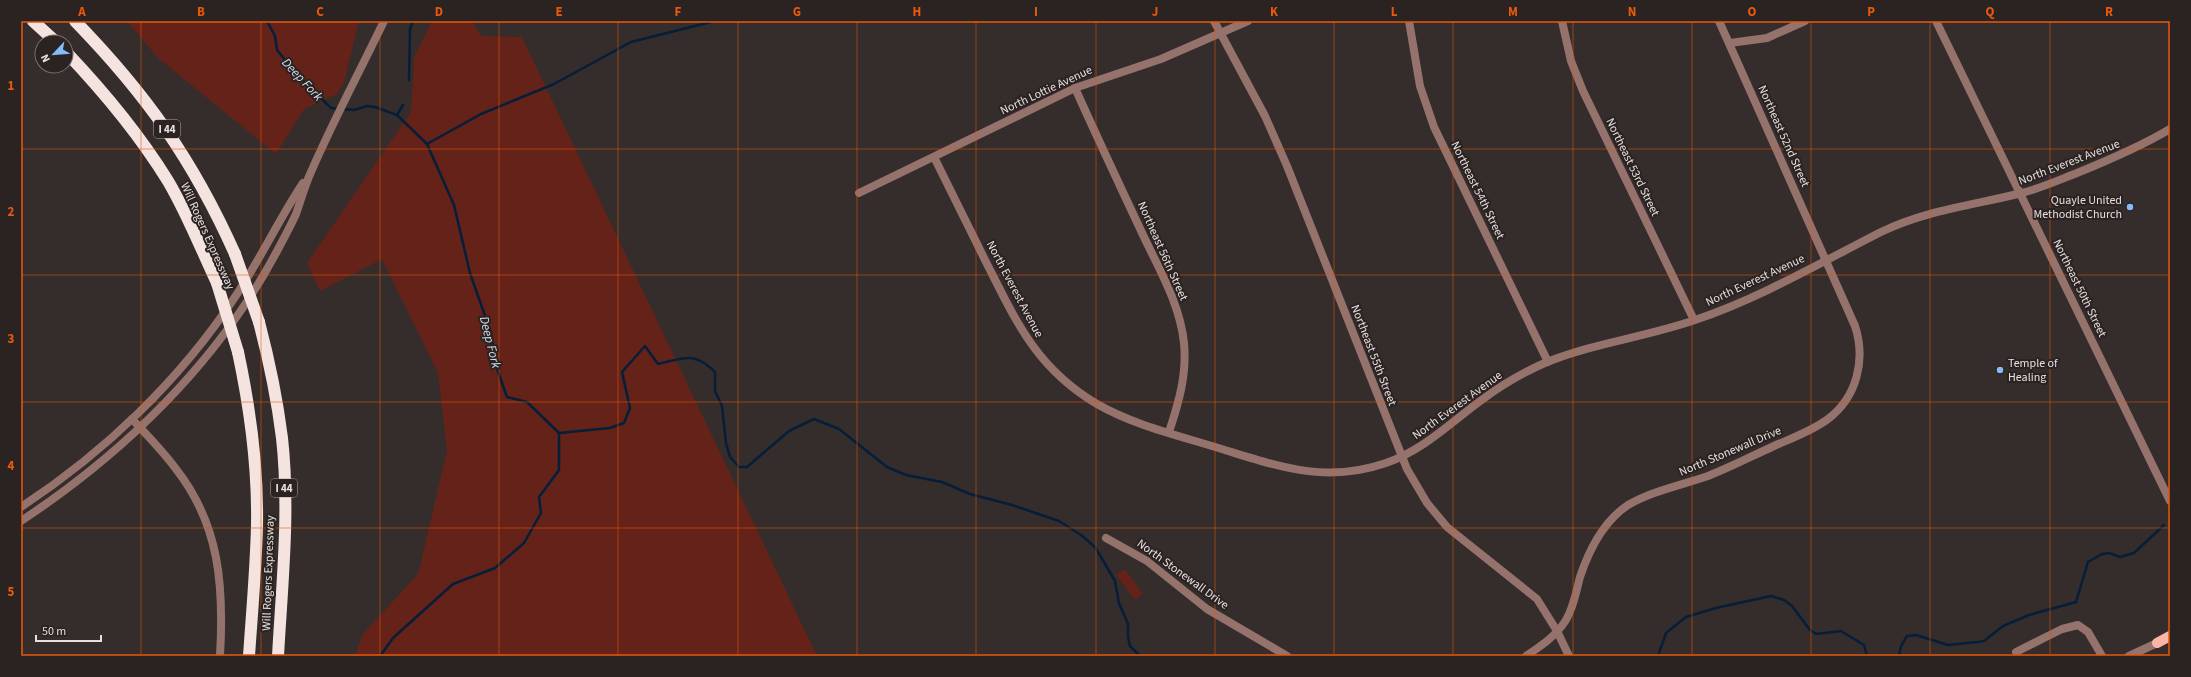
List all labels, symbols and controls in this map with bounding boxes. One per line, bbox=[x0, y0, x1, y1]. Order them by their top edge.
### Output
text: A bbox=[77, 3, 86, 21]
text: B bbox=[197, 3, 205, 21]
text: C bbox=[316, 3, 324, 21]
text: D bbox=[435, 3, 443, 21]
text: E bbox=[555, 3, 563, 21]
text: F bbox=[675, 3, 682, 21]
text: G bbox=[793, 3, 801, 21]
text: H bbox=[913, 3, 921, 21]
text: I bbox=[1034, 3, 1038, 21]
text: J bbox=[1152, 3, 1158, 21]
text: K bbox=[1270, 3, 1279, 21]
text: L bbox=[1391, 3, 1398, 21]
text: M bbox=[1508, 3, 1518, 21]
text: N bbox=[1628, 3, 1636, 21]
text: O bbox=[1748, 3, 1757, 21]
text: P bbox=[1867, 3, 1875, 21]
text: Q bbox=[1986, 3, 1995, 21]
text: R bbox=[2105, 3, 2113, 21]
north arrow bbox=[34, 34, 74, 74]
text: N bbox=[37, 52, 54, 65]
water label: Deep Fork bbox=[278, 54, 328, 106]
street label: North Lottie Avenue bbox=[998, 62, 1095, 119]
text: 1 bbox=[8, 77, 15, 95]
street label: Northeast 52nd Street bbox=[1753, 83, 1814, 190]
street label: Northeast 53rd Street bbox=[1601, 115, 1664, 219]
road number: I 44 bbox=[154, 120, 180, 138]
street label: North Everest Avenue bbox=[2016, 135, 2122, 190]
street label: Northeast 54th Street bbox=[1446, 138, 1509, 242]
street label: Will Rogers Expressway bbox=[176, 180, 239, 293]
place label: Quayle United Methodist Church bbox=[2034, 192, 2122, 223]
street label: Northeast 56th Street bbox=[1133, 199, 1192, 304]
marker: Quayle United Methodist Church bbox=[2125, 202, 2135, 212]
text: 2 bbox=[8, 203, 15, 221]
street label: Northeast 50th Street bbox=[2048, 236, 2111, 340]
street label: North Everest Avenue bbox=[982, 238, 1047, 341]
street label: North Everest Avenue bbox=[1703, 250, 1807, 311]
street label: Northeast 55th Street bbox=[1346, 302, 1401, 408]
water label: Deep Fork bbox=[475, 314, 505, 371]
text: 3 bbox=[8, 330, 15, 348]
place label: Temple of Healing bbox=[2008, 355, 2058, 386]
marker: Temple of Healing bbox=[1995, 365, 2005, 375]
street label: North Everest Avenue bbox=[1409, 367, 1506, 444]
street label: North Stonewall Drive bbox=[1676, 422, 1784, 481]
text: 4 bbox=[8, 457, 15, 475]
road number: I 44 bbox=[271, 479, 297, 497]
street label: Will Rogers Expressway bbox=[258, 515, 279, 631]
street label: North Stonewall Drive bbox=[1133, 535, 1232, 614]
text: 5 bbox=[8, 583, 15, 601]
scale bar bbox=[36, 617, 101, 643]
text: 50 m bbox=[42, 623, 66, 640]

